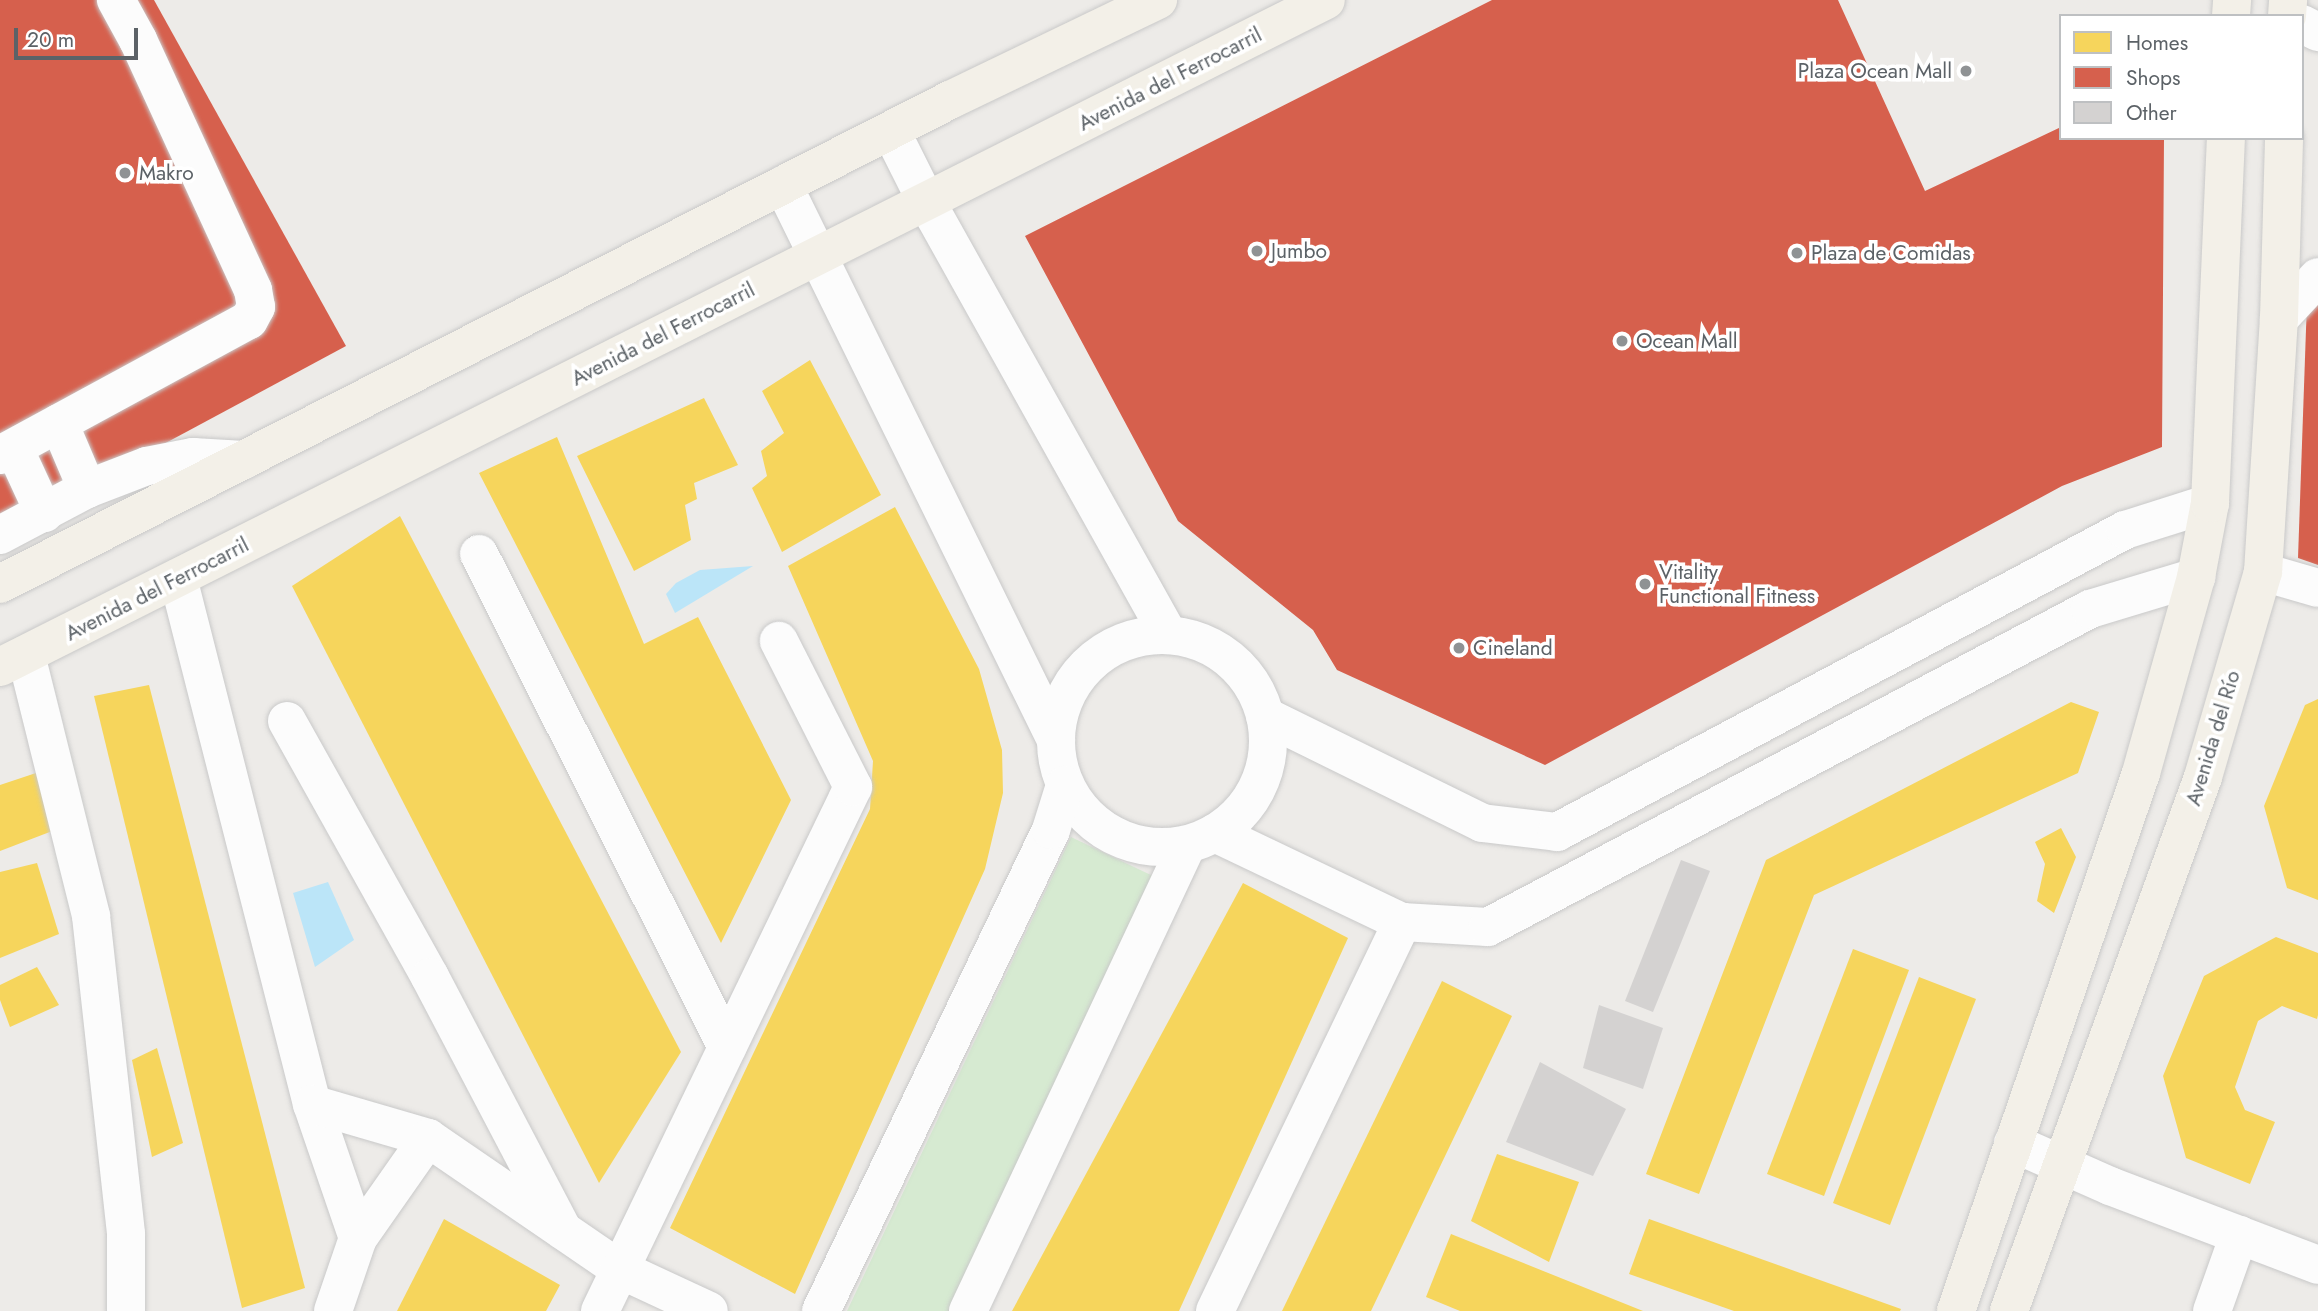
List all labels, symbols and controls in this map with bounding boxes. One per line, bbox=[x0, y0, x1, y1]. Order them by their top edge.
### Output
scale bar bbox=[18, 14, 142, 58]
legend bbox=[2059, 14, 2304, 140]
street label: Avenida del Ferrocarril bbox=[1074, 22, 1266, 136]
text: 20 m bbox=[27, 25, 74, 55]
text: Homes bbox=[2126, 28, 2188, 58]
place label: Plaza Ocean Mall bbox=[1798, 58, 1952, 84]
marker: Plaza Ocean Mall bbox=[1958, 63, 1974, 79]
text: Shops bbox=[2126, 63, 2180, 93]
text: Other bbox=[2126, 98, 2177, 128]
place label: Makro bbox=[139, 160, 194, 186]
marker: Makro bbox=[117, 165, 133, 181]
place label: Jumbo bbox=[1271, 238, 1327, 264]
place label: Plaza de Comidas bbox=[1811, 240, 1971, 266]
marker: Jumbo bbox=[1249, 243, 1265, 259]
marker: Plaza de Comidas bbox=[1789, 245, 1805, 261]
street label: Avenida del Ferrocarril bbox=[567, 277, 759, 391]
place label: Ocean Mall bbox=[1636, 328, 1738, 354]
marker: Ocean Mall bbox=[1614, 333, 1630, 349]
street label: Avenida del Ferrocarril bbox=[61, 532, 253, 646]
place label: Vitality Functional Fitness bbox=[1659, 559, 1815, 609]
marker: Vitality Functional Fitness bbox=[1637, 576, 1653, 592]
place label: Cineland bbox=[1473, 635, 1553, 661]
marker: Cineland bbox=[1451, 640, 1467, 656]
street label: Avenida del Río bbox=[2180, 667, 2246, 809]

